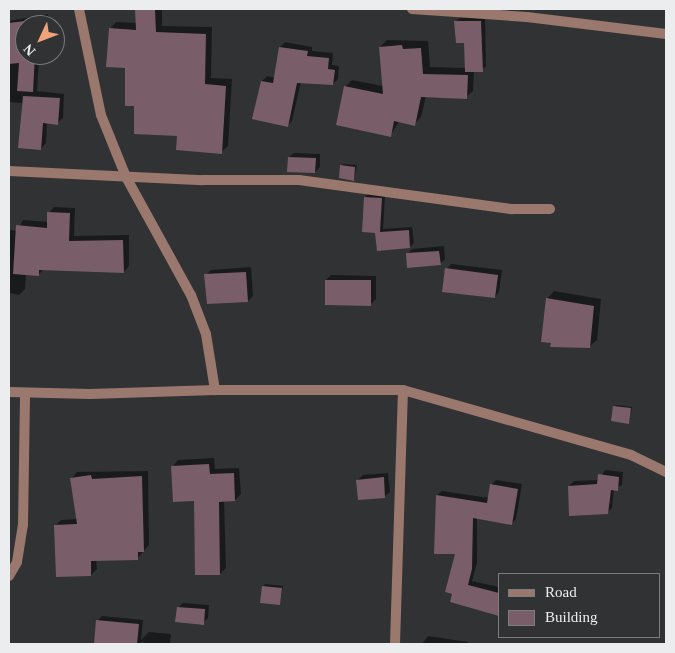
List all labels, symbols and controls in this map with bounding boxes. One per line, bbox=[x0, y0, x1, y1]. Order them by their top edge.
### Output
north arrow bbox=[15, 15, 65, 65]
text: N bbox=[20, 41, 38, 59]
legend bbox=[498, 573, 660, 638]
text: Road bbox=[545, 584, 577, 600]
text: Building bbox=[545, 609, 598, 625]

